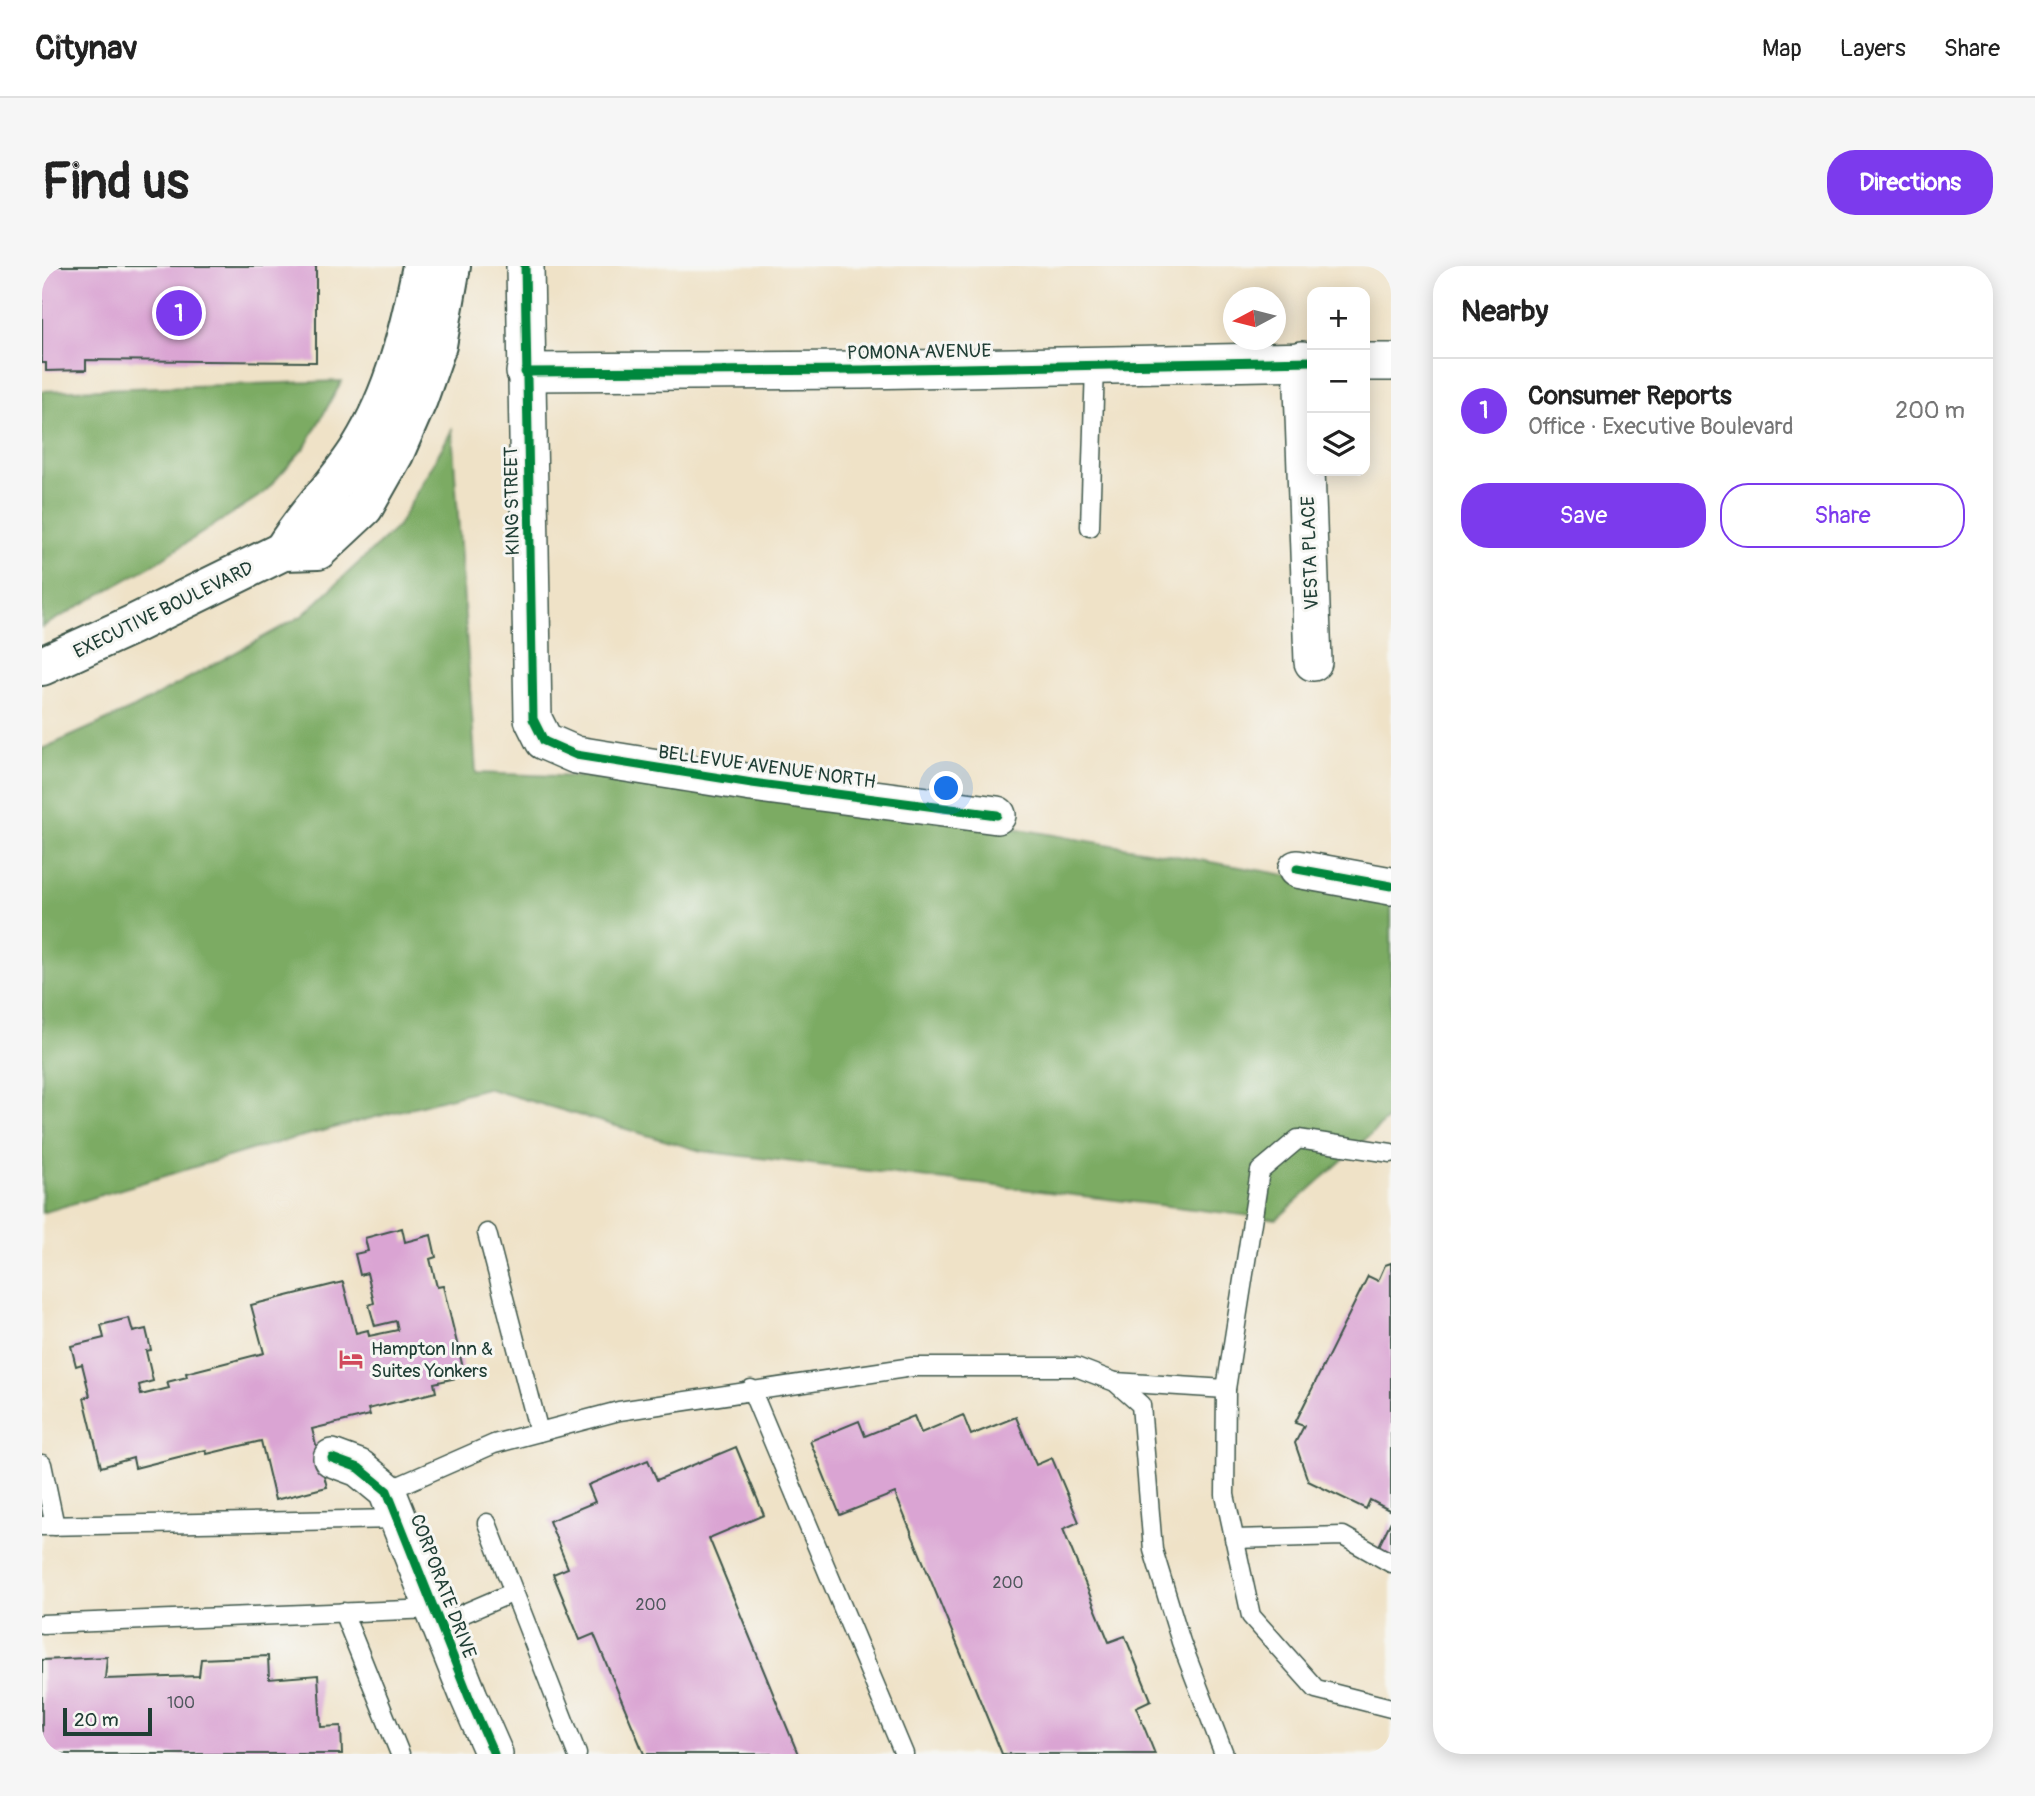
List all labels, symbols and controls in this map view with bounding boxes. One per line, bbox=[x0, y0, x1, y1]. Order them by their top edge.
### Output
text: Citynav bbox=[35, 28, 138, 69]
text: Map bbox=[1762, 34, 1802, 63]
text: Layers bbox=[1840, 34, 1906, 63]
text: Share bbox=[1944, 34, 2000, 63]
button: Directions bbox=[1827, 150, 1993, 215]
text: Find us bbox=[42, 152, 189, 213]
pin: 1 bbox=[156, 287, 202, 339]
north arrow bbox=[1223, 287, 1286, 350]
map controls bbox=[1307, 287, 1370, 476]
button: + bbox=[1307, 287, 1370, 350]
text: Nearby bbox=[1461, 293, 1548, 330]
street label: POMONA AVENUE bbox=[847, 339, 992, 365]
button: − bbox=[1307, 350, 1370, 413]
text: Consumer Reports bbox=[1528, 380, 1732, 412]
text: 1 bbox=[1480, 396, 1489, 425]
text: 200 m bbox=[1895, 396, 1965, 425]
text: Office · Executive Boulevard bbox=[1528, 412, 1794, 441]
button: layers bbox=[1307, 413, 1370, 476]
street label: KING STREET bbox=[499, 446, 525, 556]
button: Save bbox=[1461, 483, 1706, 548]
button: Share bbox=[1720, 483, 1965, 548]
street label: VESTA PLACE bbox=[1296, 496, 1324, 610]
street label: EXECUTIVE BOULEVARD bbox=[70, 556, 257, 664]
street label: BELLEVUE AVENUE NORTH bbox=[657, 740, 877, 794]
your location bbox=[929, 771, 963, 805]
place label: Hampton Inn & Suites Yonkers bbox=[371, 1337, 493, 1383]
hotel icon: Hampton Inn & Suites Yonkers bbox=[337, 1345, 365, 1373]
street label: CORPORATE DRIVE bbox=[405, 1511, 482, 1662]
house number: 200 bbox=[993, 1573, 1023, 1593]
house number: 200 bbox=[636, 1595, 666, 1615]
house number: 100 bbox=[167, 1693, 195, 1713]
scale bar bbox=[63, 1705, 152, 1737]
text: 20 m bbox=[74, 1708, 119, 1732]

